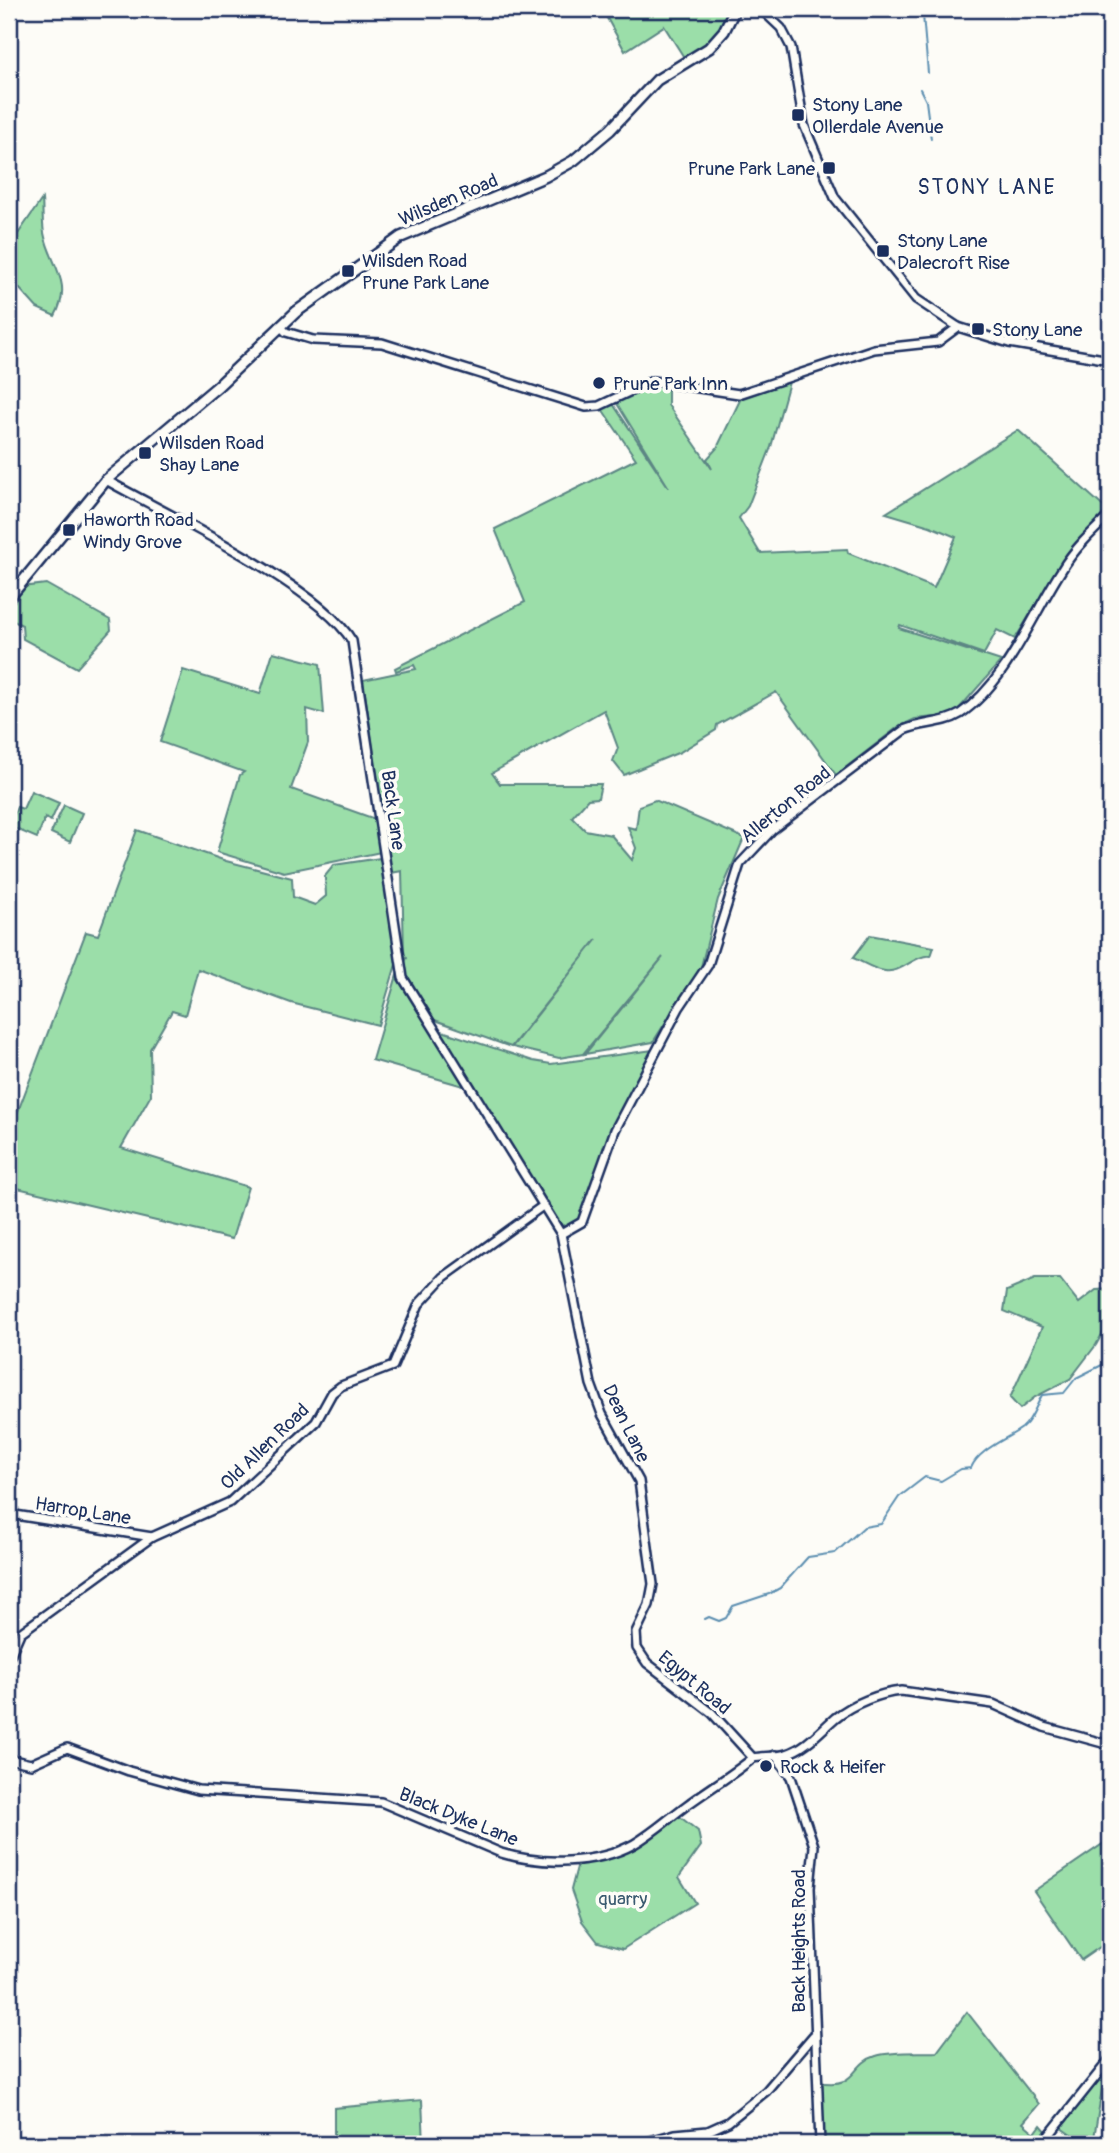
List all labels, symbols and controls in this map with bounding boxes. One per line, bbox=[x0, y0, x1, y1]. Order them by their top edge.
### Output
place label: Stony Lane Ollerdale Avenue bbox=[812, 93, 944, 139]
marker: Stony Lane Ollerdale Avenue bbox=[790, 107, 806, 123]
place label: Prune Park Lane bbox=[688, 157, 816, 181]
marker: Prune Park Lane bbox=[821, 160, 837, 176]
street label: Wilsden Road bbox=[395, 168, 502, 232]
district label: STONY LANE bbox=[918, 174, 1056, 201]
place label: Stony Lane Dalecroft Rise bbox=[897, 229, 1010, 275]
marker: Stony Lane Dalecroft Rise bbox=[875, 243, 891, 259]
place label: Wilsden Road Prune Park Lane bbox=[362, 249, 490, 295]
marker: Wilsden Road Prune Park Lane bbox=[340, 263, 356, 279]
place label: Stony Lane bbox=[992, 318, 1083, 342]
marker: Stony Lane bbox=[970, 321, 986, 337]
place label: Prune Park Inn bbox=[613, 372, 728, 396]
marker: Prune Park Inn bbox=[591, 375, 607, 391]
place label: Wilsden Road Shay Lane bbox=[159, 431, 264, 477]
marker: Wilsden Road Shay Lane bbox=[137, 445, 153, 461]
place label: Haworth Road Windy Grove bbox=[83, 508, 194, 554]
marker: Haworth Road Windy Grove bbox=[61, 522, 77, 538]
street label: Allerton Road bbox=[736, 761, 836, 849]
street label: Back Lane bbox=[376, 769, 411, 852]
street label: Dean Lane bbox=[597, 1381, 655, 1467]
street label: Old Allen Road bbox=[215, 1398, 314, 1495]
street label: Harrop Lane bbox=[33, 1492, 133, 1530]
street label: Egypt Road bbox=[653, 1645, 736, 1720]
place label: Rock & Heifer bbox=[780, 1755, 886, 1779]
marker: Rock & Heifer bbox=[758, 1758, 774, 1774]
street label: Black Dyke Lane bbox=[396, 1782, 522, 1852]
street label: Back Heights Road bbox=[787, 1869, 811, 2013]
park label: quarry bbox=[599, 1887, 647, 1911]

